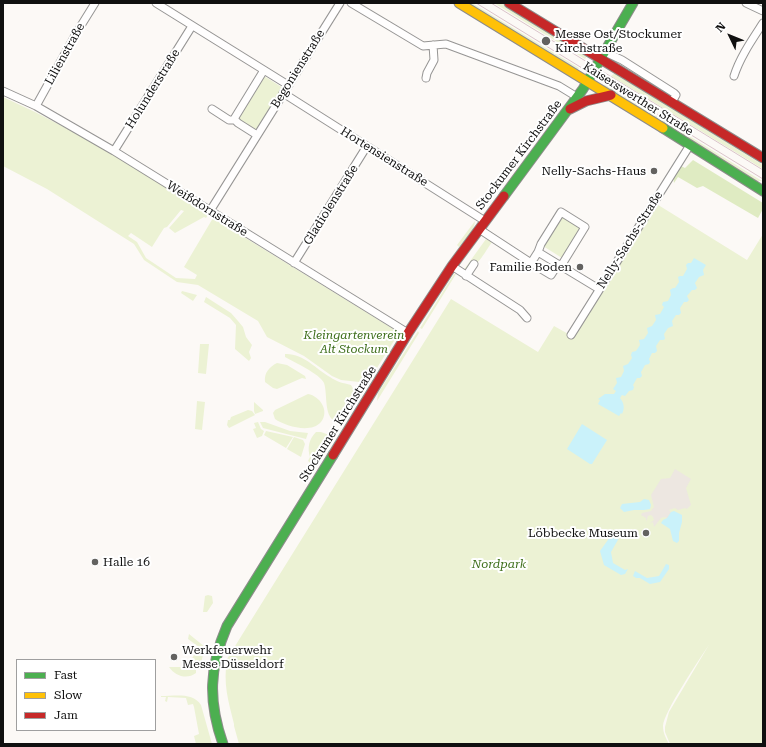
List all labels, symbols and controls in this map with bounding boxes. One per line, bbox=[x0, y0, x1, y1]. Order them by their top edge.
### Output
north arrow bbox=[710, 16, 750, 56]
street label: Lilienstraße bbox=[42, 20, 88, 88]
text: N bbox=[713, 20, 728, 35]
street label: Begonienstraße bbox=[268, 27, 328, 111]
place label: Messe Ost/Stockumer Kirchstraße bbox=[555, 27, 682, 55]
marker: Messe Ost/Stockumer Kirchstraße bbox=[540, 35, 552, 47]
street label: Holunderstraße bbox=[123, 47, 183, 131]
street label: Kaiserswerther Straße bbox=[580, 59, 696, 139]
street label: Stockumer Kirchstraße bbox=[473, 97, 565, 213]
street label: Hortensienstraße bbox=[338, 124, 430, 190]
street label: Gladiolenstraße bbox=[301, 162, 361, 248]
place label: Nelly-Sachs-Haus bbox=[542, 164, 646, 178]
marker: Nelly-Sachs-Haus bbox=[649, 166, 659, 176]
street label: Weißdornstraße bbox=[164, 178, 250, 240]
street label: Nelly-Sachs-Straße bbox=[594, 189, 666, 291]
place label: Familie Boden bbox=[489, 260, 572, 274]
marker: Familie Boden bbox=[575, 262, 585, 272]
park label: Kleingartenverein Alt Stockum bbox=[304, 328, 404, 356]
street label: Stockumer Kirchstraße bbox=[296, 363, 380, 485]
place label: Löbbecke Museum bbox=[528, 526, 638, 540]
marker: Löbbecke Museum bbox=[641, 528, 651, 538]
place label: Halle 16 bbox=[103, 555, 150, 569]
marker: Halle 16 bbox=[90, 557, 100, 567]
park label: Nordpark bbox=[472, 557, 526, 571]
place label: Werkfeuerwehr Messe Düsseldorf bbox=[182, 643, 284, 671]
marker: Werkfeuerwehr Messe Düsseldorf bbox=[169, 652, 179, 662]
legend bbox=[16, 659, 156, 731]
text: Fast bbox=[54, 668, 77, 682]
text: Slow bbox=[54, 688, 82, 702]
text: Jam bbox=[54, 708, 78, 722]

